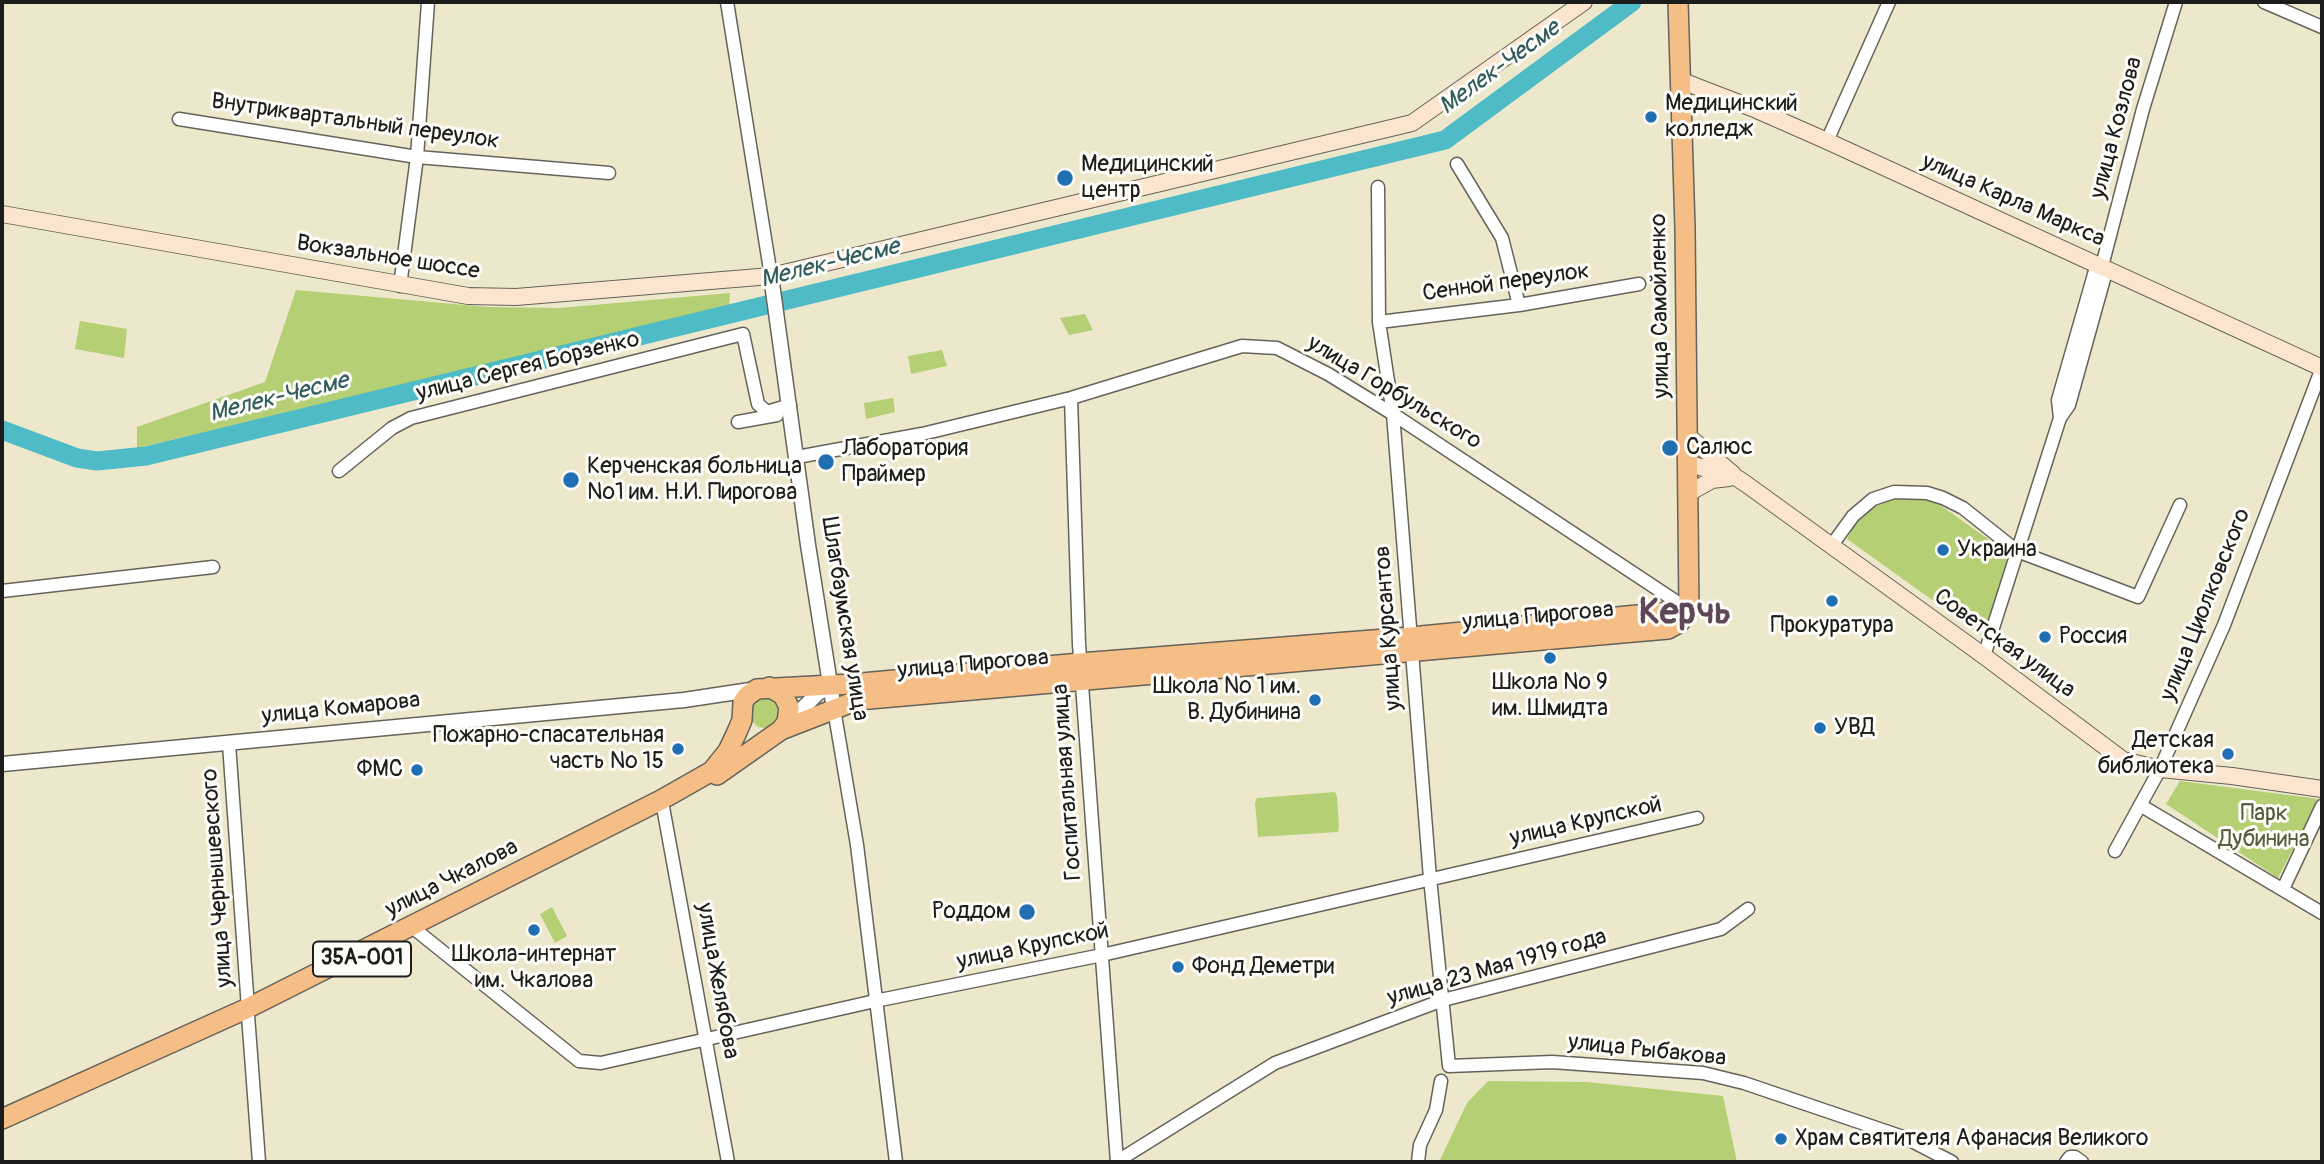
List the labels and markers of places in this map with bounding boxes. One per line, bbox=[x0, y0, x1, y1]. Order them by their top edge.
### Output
place label: Медицинский колледж bbox=[1665, 90, 1798, 144]
marker: Медицинский колледж bbox=[1643, 109, 1659, 125]
place label: Медицинский центр bbox=[1081, 151, 1214, 205]
marker: Медицинский центр bbox=[1055, 168, 1075, 188]
place label: Салюс bbox=[1686, 434, 1753, 462]
place label: Лаборатория Праймер bbox=[842, 435, 969, 489]
marker: Салюс bbox=[1660, 438, 1680, 458]
marker: Лаборатория Праймер bbox=[816, 452, 836, 472]
place label: Керченская больница №1 им. Н.И. Пирогова bbox=[587, 453, 802, 507]
marker: Керченская больница №1 им. Н.И. Пирогова bbox=[561, 470, 581, 490]
place label: Украина bbox=[1957, 536, 2037, 564]
marker: Украина bbox=[1935, 542, 1951, 558]
marker: Прокуратура bbox=[1824, 593, 1840, 609]
place label: Прокуратура bbox=[1770, 612, 1894, 640]
place label: Россия bbox=[2059, 623, 2127, 651]
marker: Россия bbox=[2037, 629, 2053, 645]
marker: Школа № 9 им. Шмидта bbox=[1542, 650, 1558, 666]
place label: Школа № 9 им. Шмидта bbox=[1492, 669, 1608, 723]
place label: Школа № 1 им. В. Дубинина bbox=[1153, 673, 1301, 727]
marker: Школа № 1 им. В. Дубинина bbox=[1307, 692, 1323, 708]
place label: УВД bbox=[1834, 714, 1875, 742]
marker: УВД bbox=[1812, 720, 1828, 736]
place label: Пожарно-спасательная часть № 15 bbox=[433, 722, 664, 776]
place label: Детская библиотека bbox=[2097, 727, 2214, 781]
marker: Пожарно-спасательная часть № 15 bbox=[670, 741, 686, 757]
marker: Детская библиотека bbox=[2220, 746, 2236, 762]
place label: ФМС bbox=[357, 756, 403, 784]
marker: ФМС bbox=[409, 762, 425, 778]
place label: Роддом bbox=[932, 898, 1011, 926]
marker: Роддом bbox=[1017, 902, 1037, 922]
marker: Школа-интернат им. Чкалова bbox=[526, 922, 542, 938]
place label: Школа-интернат им. Чкалова bbox=[452, 941, 616, 995]
place label: Фонд Деметри bbox=[1192, 953, 1334, 981]
marker: Фонд Деметри bbox=[1170, 959, 1186, 975]
place label: Храм святителя Афанасия Великого bbox=[1795, 1125, 2148, 1153]
marker: Храм святителя Афанасия Великого bbox=[1773, 1131, 1789, 1147]

